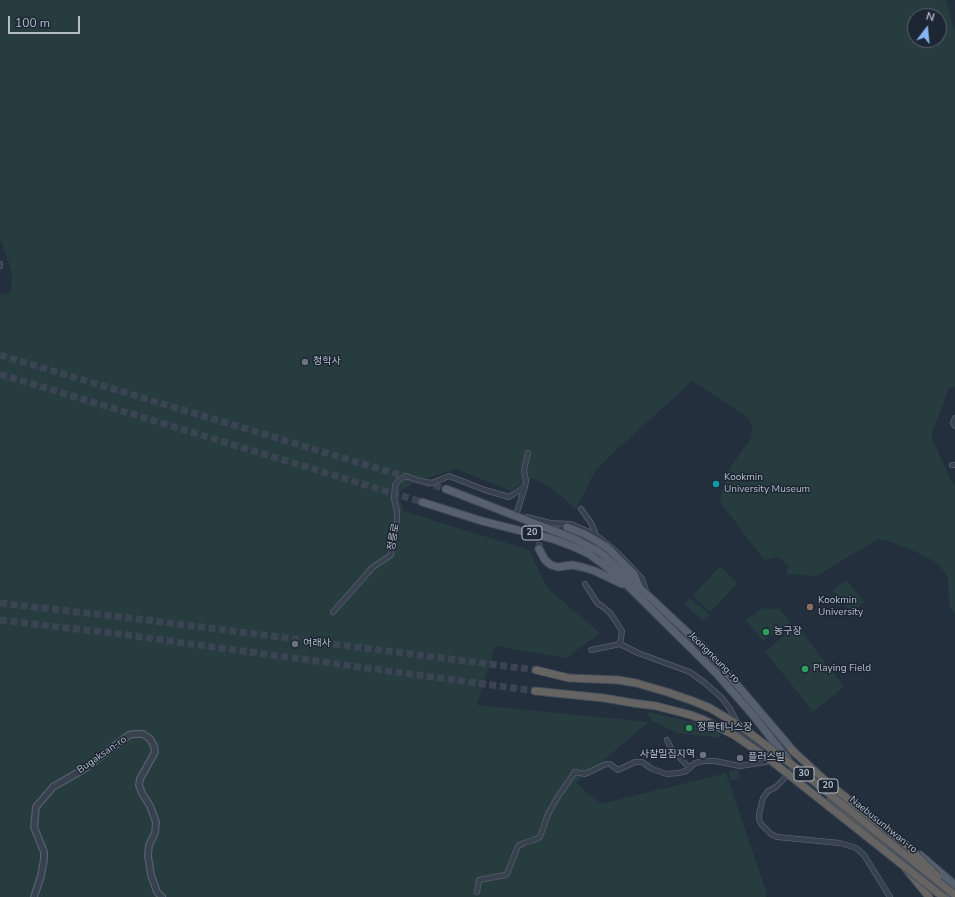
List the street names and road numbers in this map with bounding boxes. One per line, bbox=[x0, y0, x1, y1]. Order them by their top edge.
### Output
street label: 정릉로 bbox=[386, 522, 402, 552]
road number: 20 bbox=[522, 526, 542, 540]
street label: Jeongneung-ro bbox=[686, 630, 742, 686]
street label: Bugaksan-ro bbox=[75, 734, 129, 776]
road number: 30 bbox=[794, 767, 814, 781]
road number: 20 bbox=[818, 779, 838, 793]
street label: Naebusunhwan-ro bbox=[847, 794, 919, 856]

